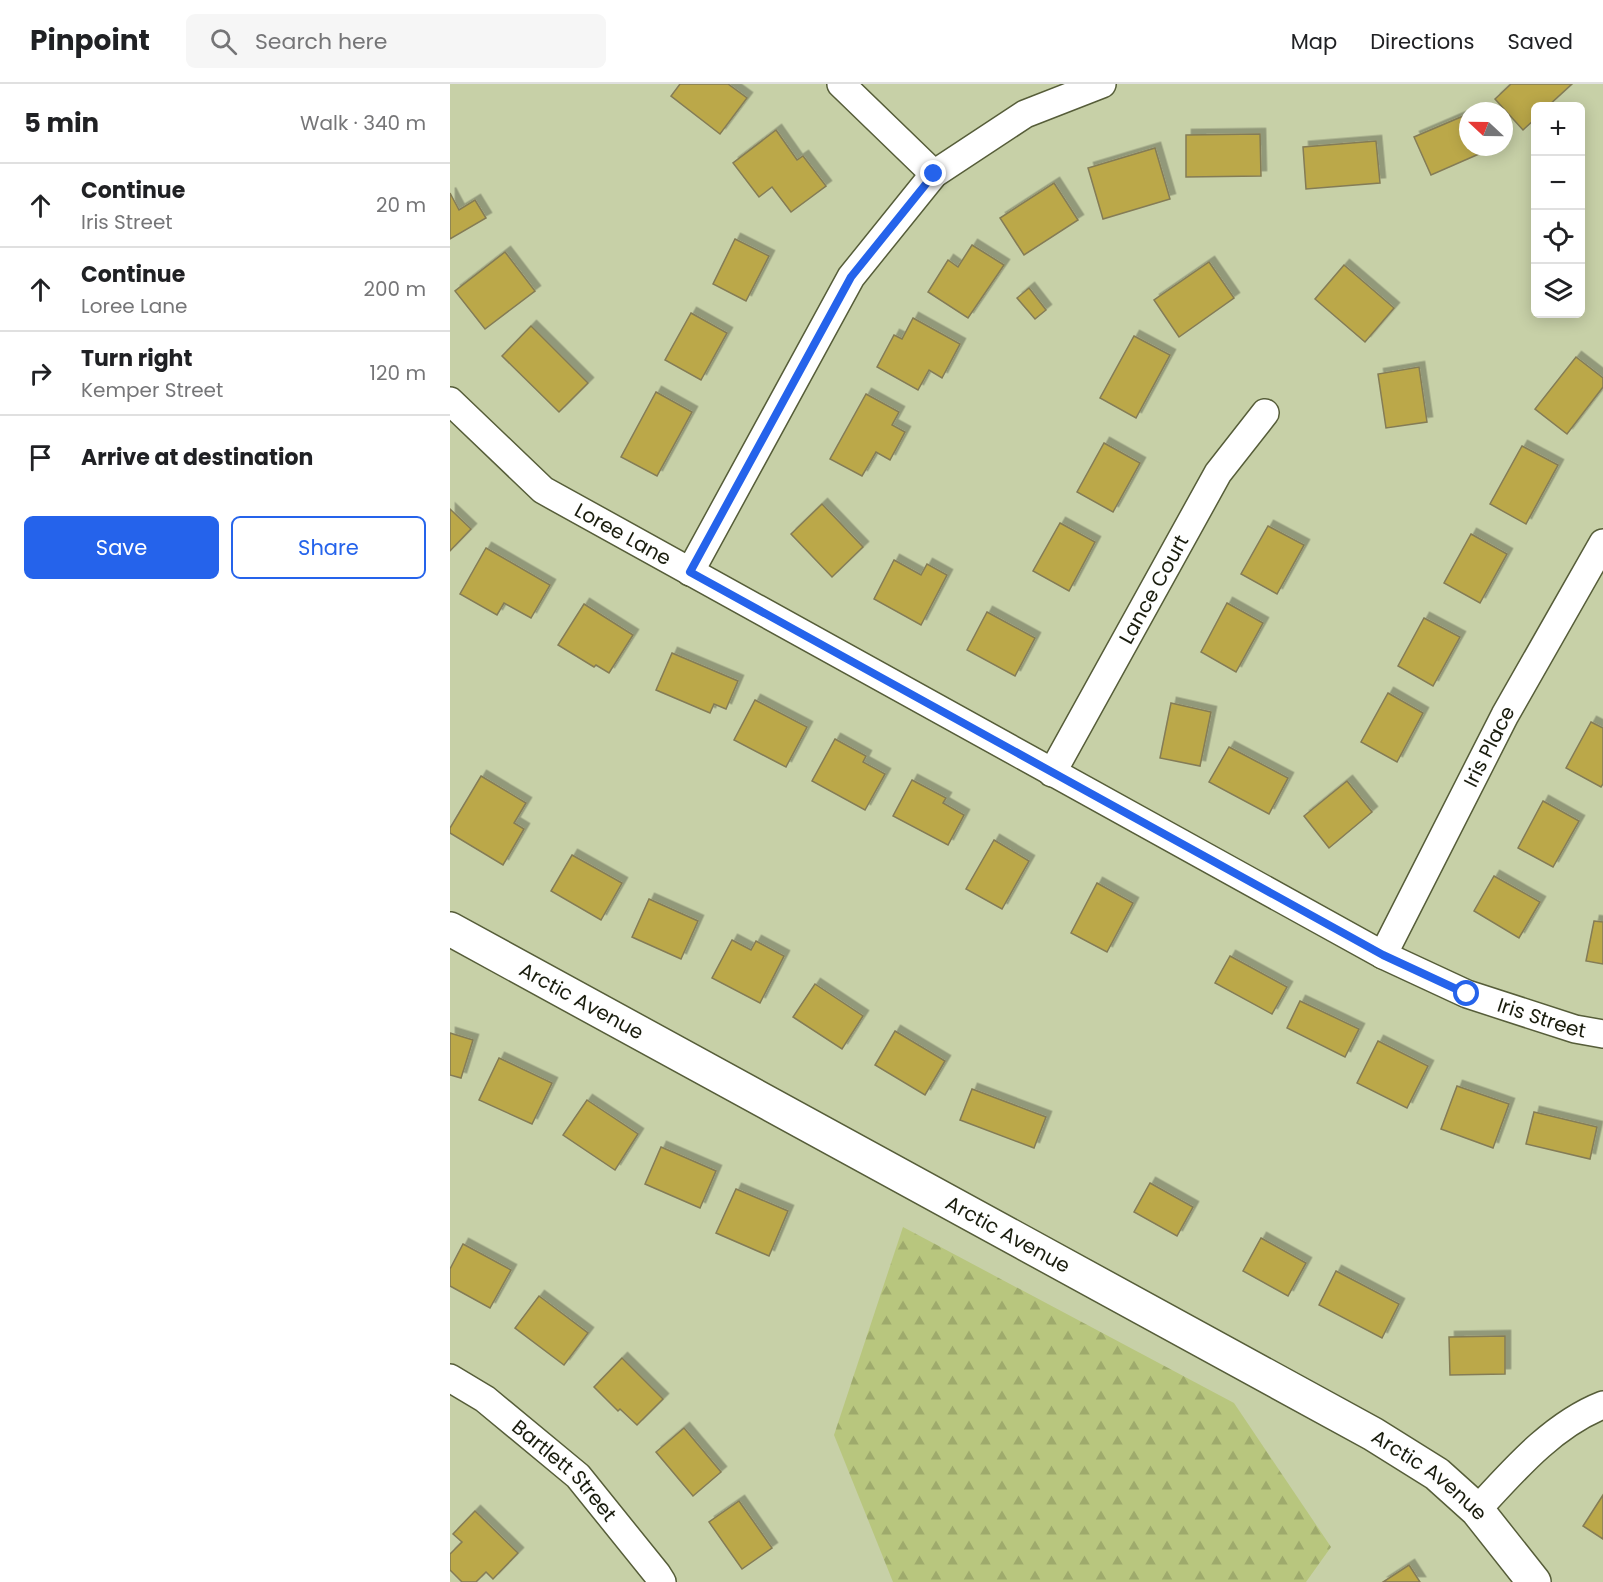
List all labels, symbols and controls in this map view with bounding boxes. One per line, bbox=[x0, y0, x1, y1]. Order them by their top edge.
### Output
search box bbox=[186, 14, 606, 68]
text: Pinpoint bbox=[30, 21, 150, 60]
icon: search bbox=[207, 25, 240, 58]
text: Search here bbox=[255, 26, 387, 57]
text: Map bbox=[1291, 27, 1337, 56]
text: Directions bbox=[1370, 27, 1474, 56]
text: Saved bbox=[1507, 27, 1573, 56]
north arrow bbox=[1459, 102, 1513, 156]
map controls bbox=[1531, 102, 1585, 318]
button: + bbox=[1531, 102, 1585, 156]
text: 5 min bbox=[24, 105, 99, 141]
text: Walk · 340 m bbox=[300, 109, 426, 137]
button: − bbox=[1531, 156, 1585, 210]
route end bbox=[920, 160, 946, 186]
text: Continue bbox=[81, 175, 185, 206]
icon: ahead bbox=[24, 189, 57, 222]
text: 20 m bbox=[376, 191, 426, 219]
text: Iris Street bbox=[81, 208, 173, 236]
button: locate bbox=[1531, 210, 1585, 264]
text: Continue bbox=[81, 259, 185, 290]
button: layers bbox=[1531, 264, 1585, 318]
icon: ahead bbox=[24, 273, 57, 306]
text: 200 m bbox=[363, 275, 426, 303]
text: Loree Lane bbox=[81, 292, 187, 320]
text: Turn right bbox=[81, 343, 192, 374]
icon: right bbox=[24, 357, 57, 390]
text: 120 m bbox=[370, 359, 426, 387]
text: Kemper Street bbox=[81, 376, 223, 404]
icon: arrive bbox=[24, 441, 57, 474]
text: Arrive at destination bbox=[81, 442, 313, 473]
street label: Loree Lane bbox=[570, 496, 676, 572]
button: Save bbox=[24, 516, 219, 579]
button: Share bbox=[231, 516, 426, 579]
street label: Lance Court bbox=[1112, 530, 1195, 649]
street label: Iris Place bbox=[1457, 701, 1521, 792]
street label: Arctic Avenue bbox=[514, 956, 649, 1046]
route start bbox=[1453, 980, 1479, 1006]
street label: Iris Street bbox=[1494, 991, 1588, 1045]
street label: Arctic Avenue bbox=[941, 1189, 1075, 1280]
street label: Bartlett Street bbox=[506, 1413, 623, 1527]
street label: Arctic Avenue bbox=[1366, 1423, 1494, 1526]

